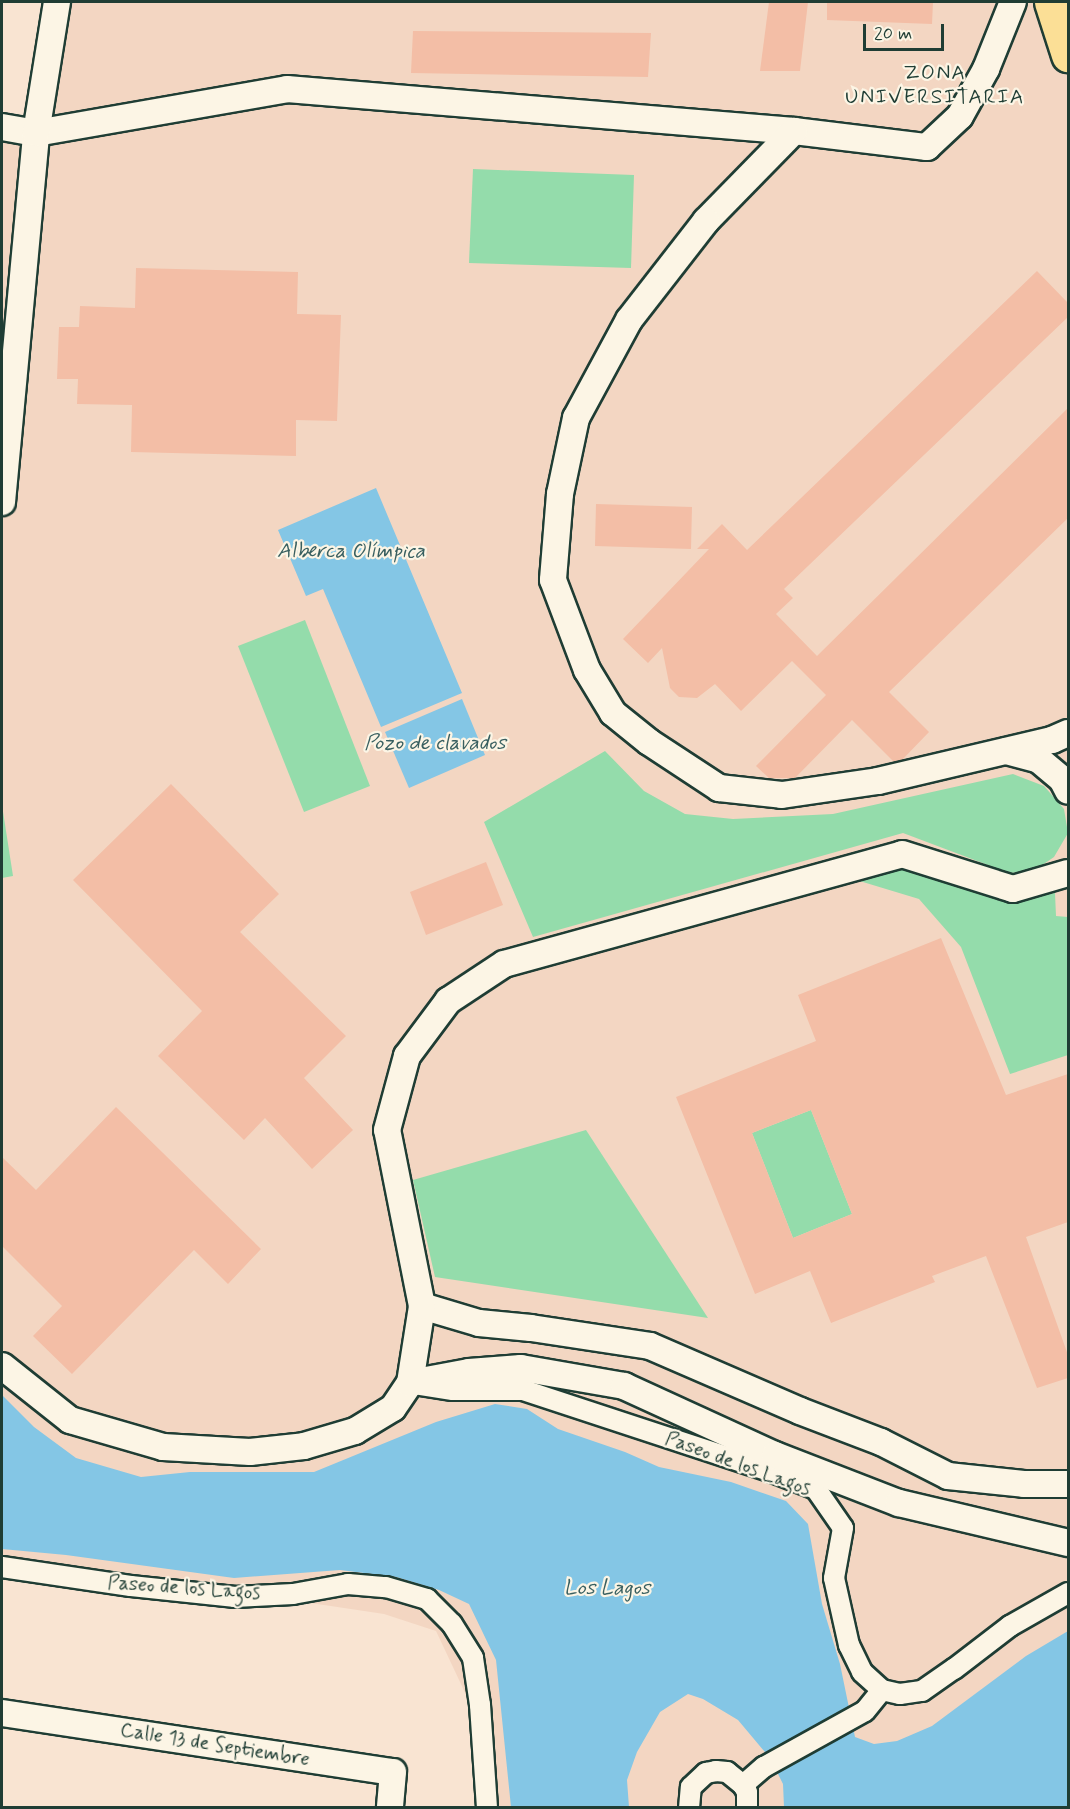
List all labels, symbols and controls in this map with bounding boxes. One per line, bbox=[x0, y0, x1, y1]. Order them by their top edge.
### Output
scale bar bbox=[866, 12, 947, 50]
text: 20 m bbox=[874, 22, 912, 46]
district label: ZONA UNIVERSITARIA bbox=[844, 60, 1026, 110]
water label: Alberca Olímpica bbox=[277, 538, 425, 564]
water label: Pozo de clavados bbox=[365, 730, 505, 756]
street label: Paseo de los Lagos bbox=[662, 1427, 814, 1501]
street label: Paseo de los Lagos bbox=[107, 1571, 261, 1605]
water label: Los Lagos bbox=[563, 1575, 651, 1601]
street label: Calle 13 de Septiembre bbox=[117, 1718, 313, 1772]

